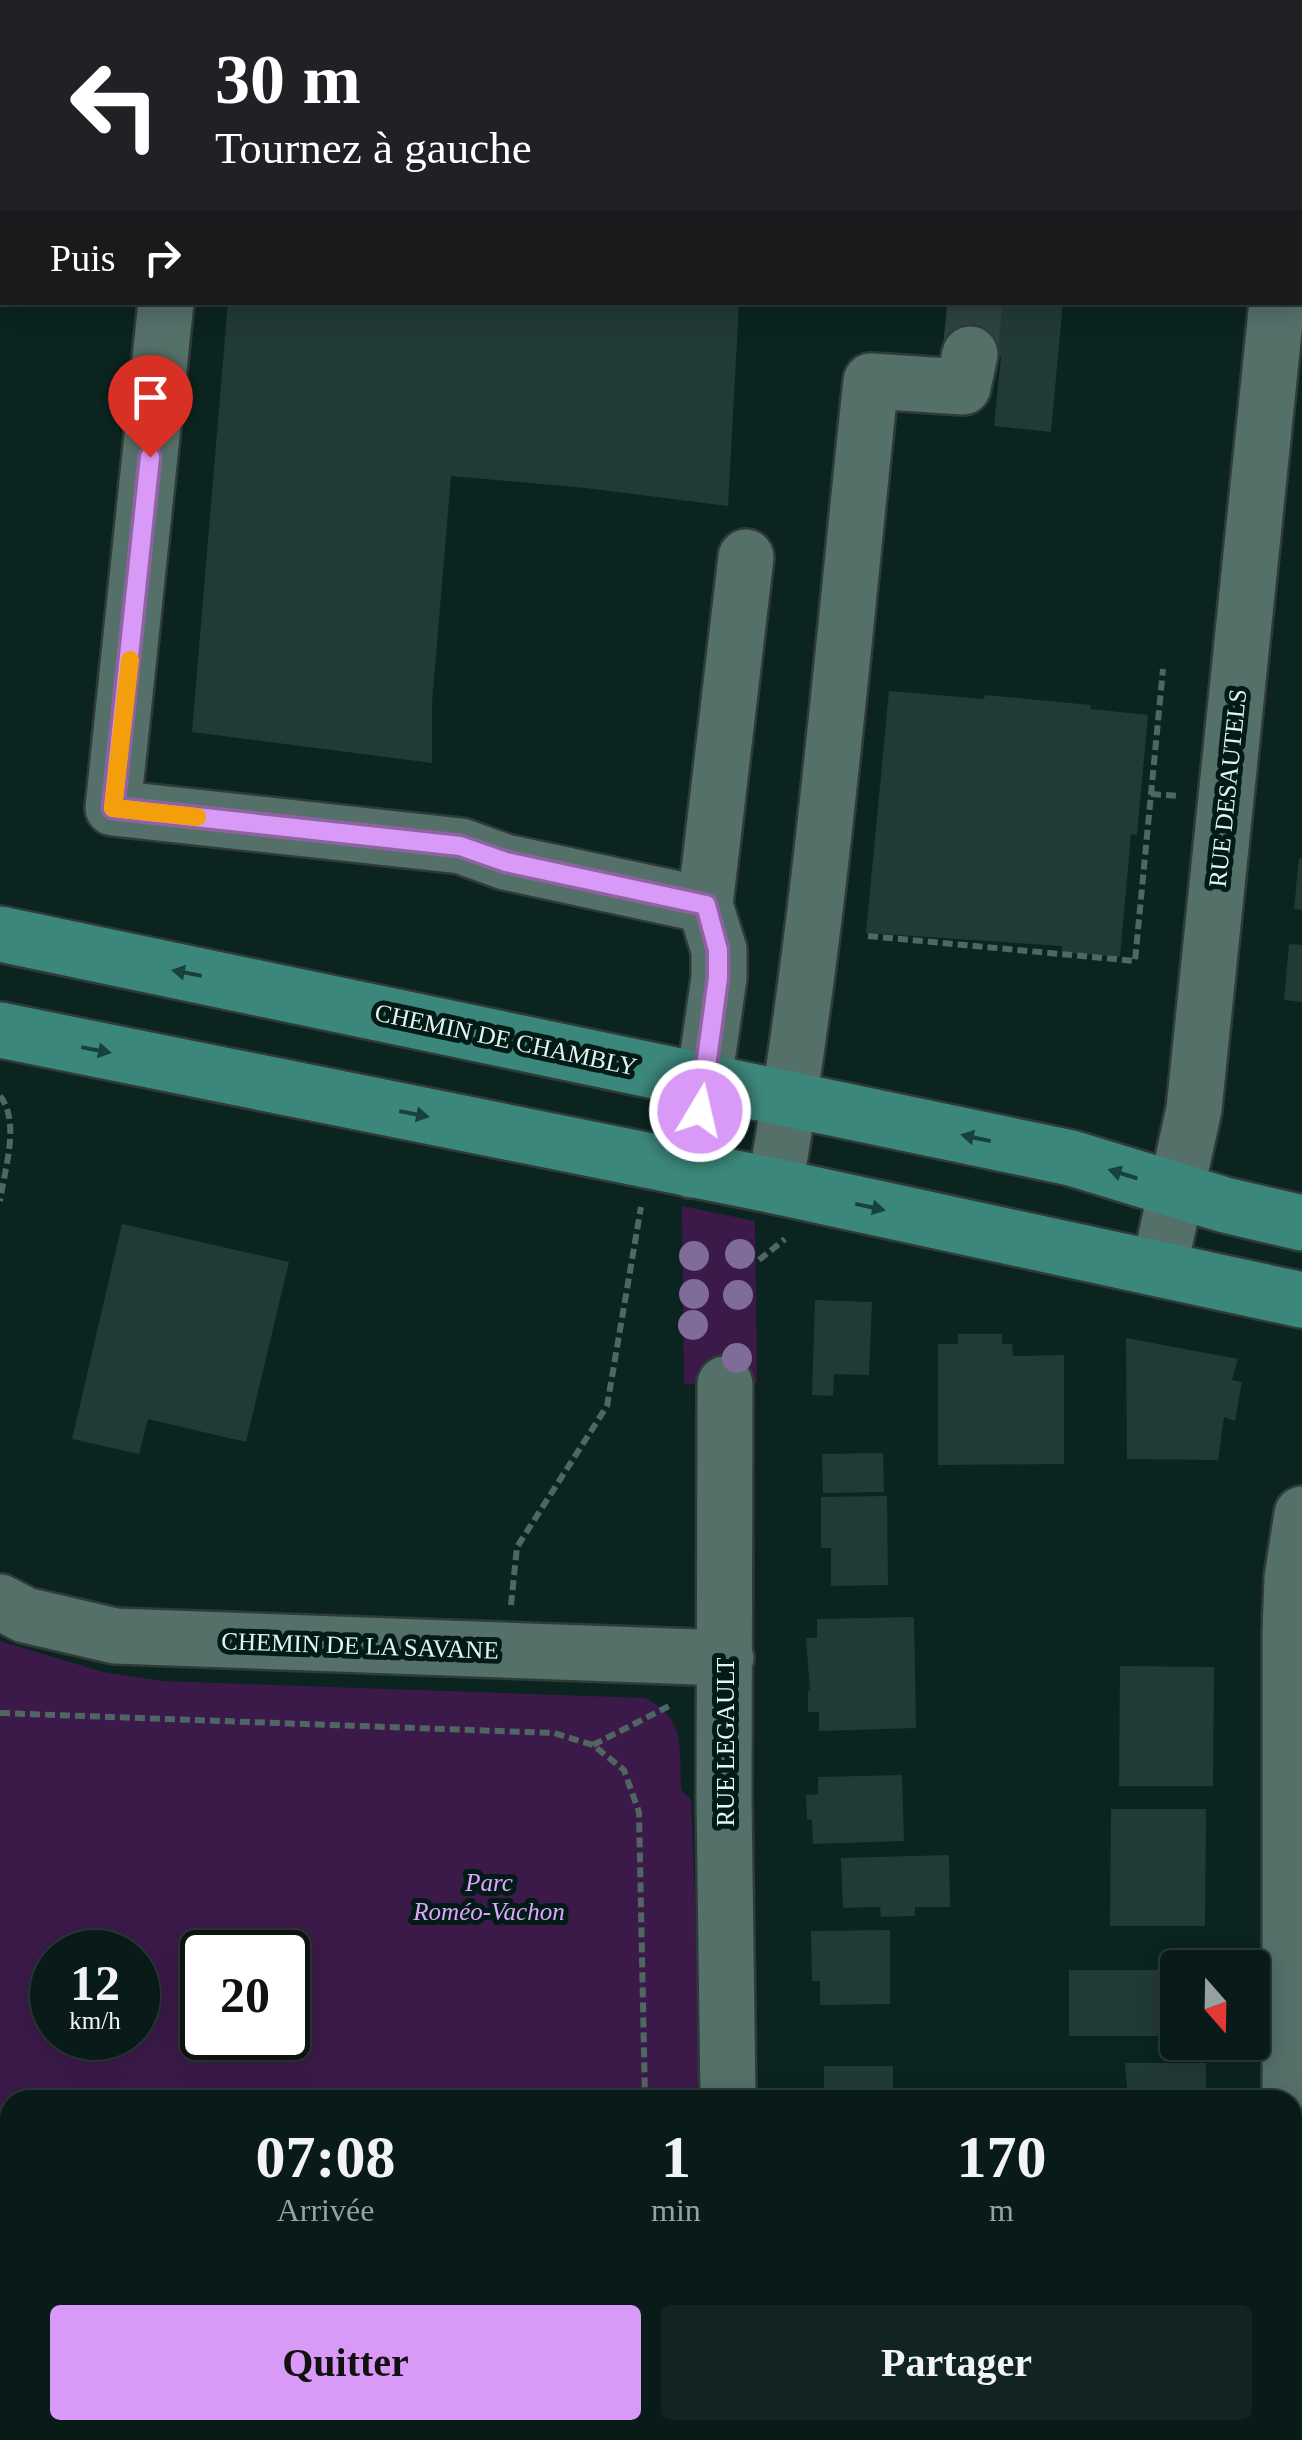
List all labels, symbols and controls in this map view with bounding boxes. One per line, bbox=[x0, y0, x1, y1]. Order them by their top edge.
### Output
icon: left bbox=[50, 40, 180, 170]
text: 30 m bbox=[215, 41, 361, 118]
text: Tournez à gauche bbox=[215, 123, 532, 173]
icon: right bbox=[135, 230, 190, 285]
text: Puis bbox=[50, 237, 115, 279]
pin bbox=[108, 355, 193, 458]
icon: arrive bbox=[123, 370, 178, 425]
street label: RUE DESAUTELS bbox=[1204, 688, 1251, 889]
one-way arrow bbox=[171, 964, 202, 980]
street label: CHEMIN DE CHAMBLY bbox=[373, 999, 639, 1080]
one-way arrow bbox=[80, 1042, 111, 1058]
position arrow bbox=[648, 1059, 752, 1163]
one-way arrow bbox=[399, 1107, 430, 1123]
one-way arrow bbox=[960, 1130, 991, 1145]
one-way arrow bbox=[1107, 1166, 1138, 1181]
one-way arrow bbox=[855, 1200, 886, 1215]
street label: CHEMIN DE LA SAVANE bbox=[221, 1627, 499, 1664]
street label: RUE LEGAULT bbox=[712, 1657, 739, 1827]
park label: Parc Roméo-Vachon bbox=[412, 1869, 565, 1925]
speed limit sign: 20 bbox=[180, 1930, 310, 2060]
north arrow bbox=[1160, 1950, 1270, 2060]
map controls bbox=[1160, 1950, 1270, 2060]
text: 12 bbox=[70, 1955, 120, 2011]
text: km/h bbox=[69, 2007, 121, 2034]
text: 07:08 bbox=[256, 2124, 396, 2190]
text: 1 bbox=[661, 2124, 691, 2190]
text: 170 bbox=[956, 2124, 1046, 2190]
text: Arrivée bbox=[277, 2192, 374, 2228]
text: min bbox=[651, 2192, 701, 2228]
text: m bbox=[989, 2192, 1014, 2228]
button: Quitter bbox=[50, 2305, 641, 2420]
button: Partager bbox=[661, 2305, 1252, 2420]

